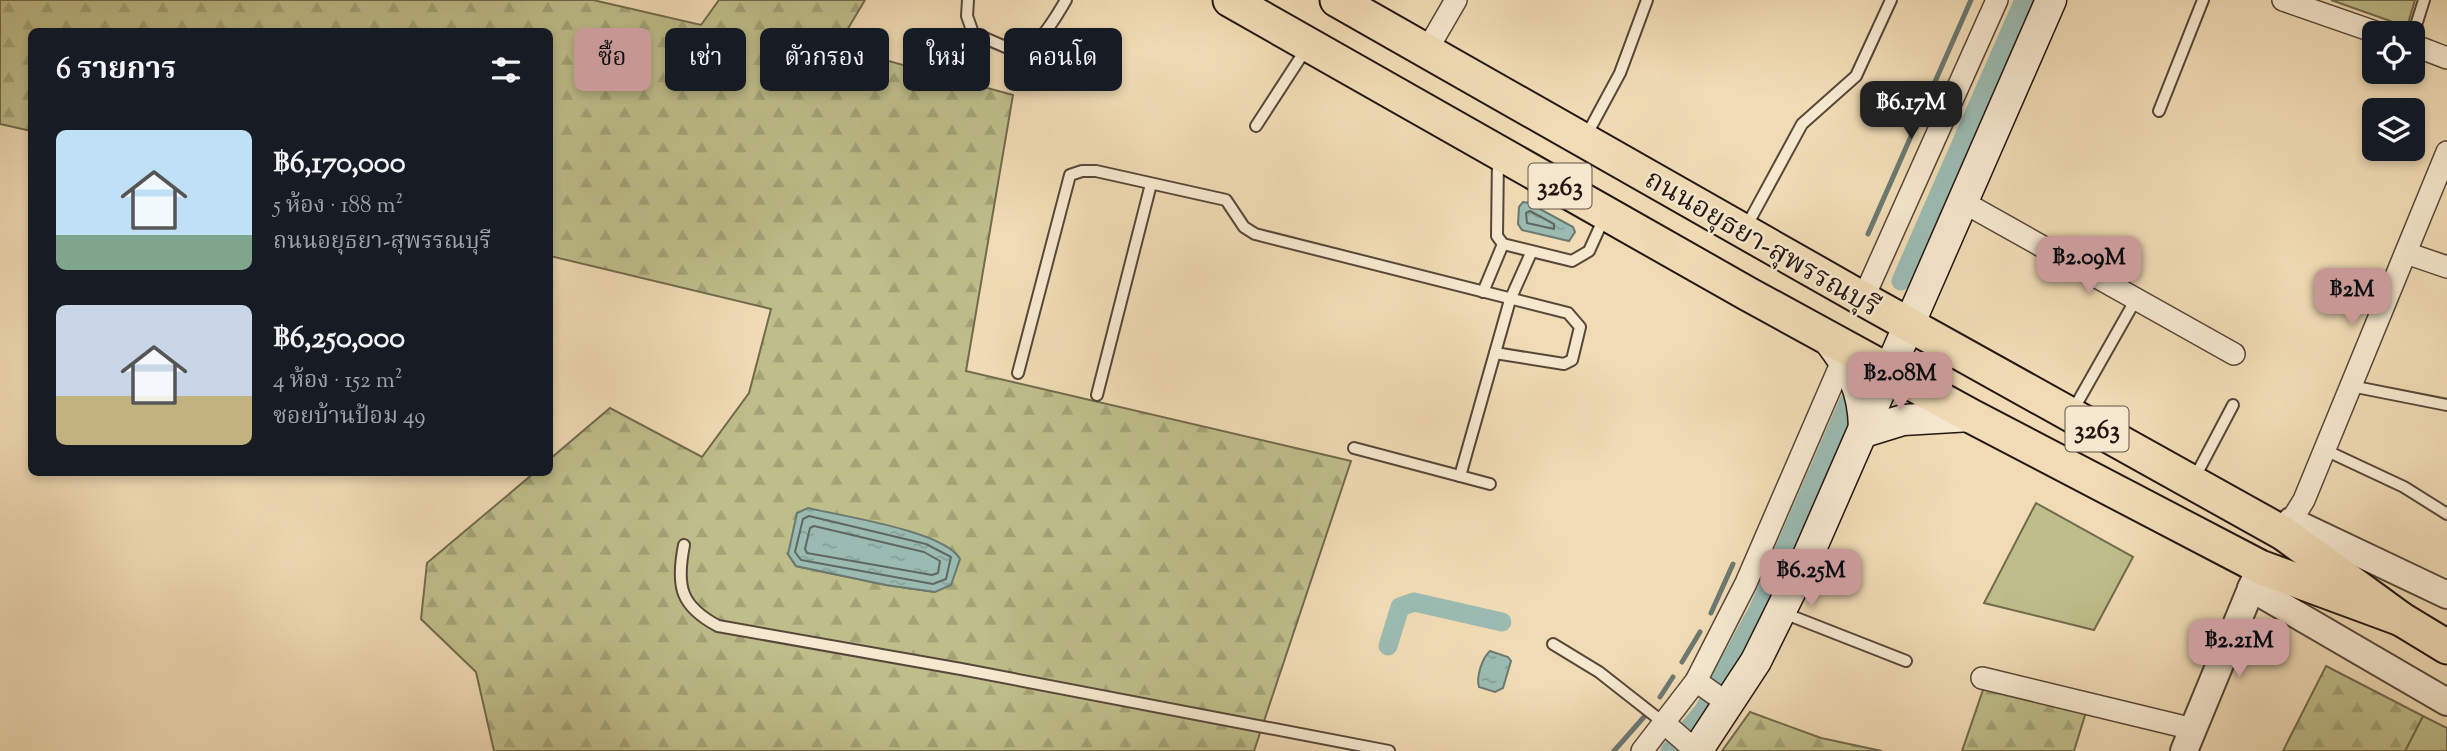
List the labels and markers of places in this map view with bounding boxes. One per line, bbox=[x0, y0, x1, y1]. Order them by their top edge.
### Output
pin: ฿6.17M bbox=[1854, 82, 1968, 141]
pin: ฿2.09M bbox=[2032, 236, 2146, 296]
pin: ฿2M bbox=[2318, 268, 2386, 328]
pin: ฿2.08M bbox=[1843, 352, 1957, 412]
pin: ฿6.25M bbox=[1754, 550, 1868, 609]
pin: ฿2.21M bbox=[2182, 620, 2296, 679]

